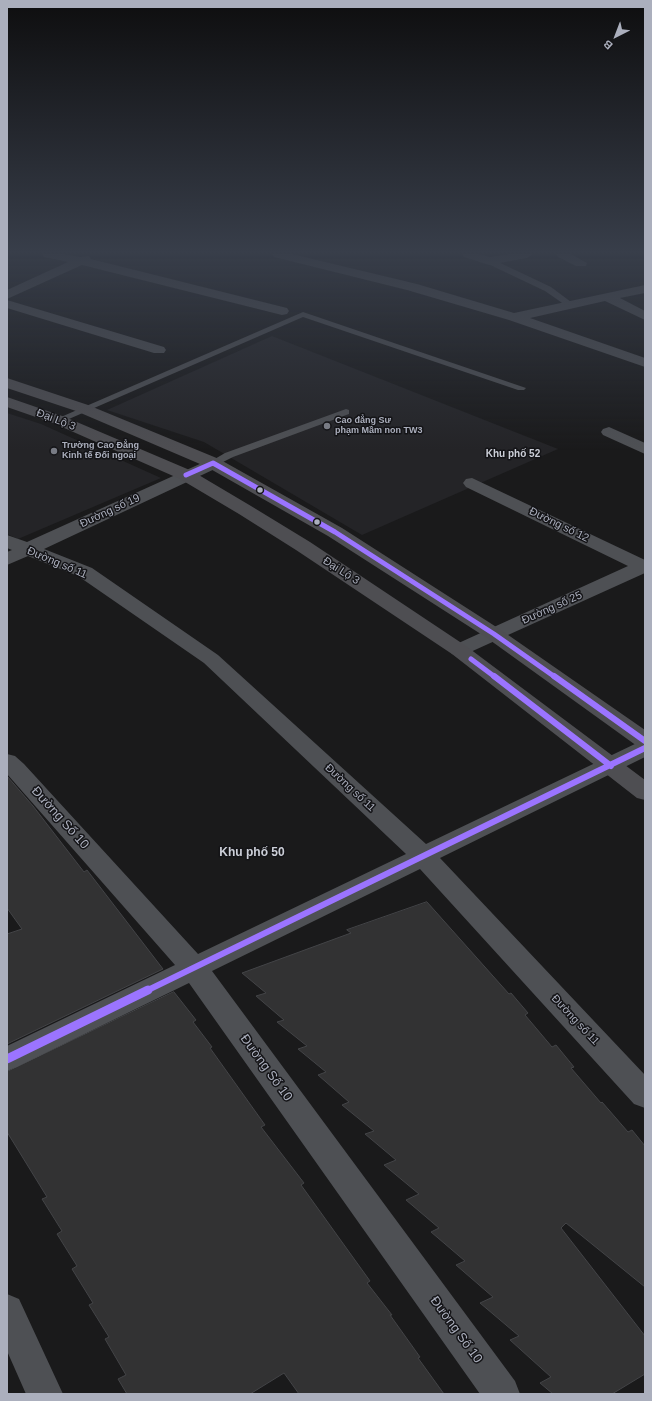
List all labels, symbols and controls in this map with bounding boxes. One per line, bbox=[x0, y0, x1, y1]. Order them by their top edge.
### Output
north arrow bbox=[596, 16, 636, 56]
text: B bbox=[601, 38, 615, 52]
street label: Đại Lộ 3 bbox=[35, 406, 77, 434]
place label: Cao đẳng Sư phạm Mầm non TW3 bbox=[335, 416, 422, 437]
marker: Cao đẳng Sư phạm Mầm non TW3 bbox=[322, 421, 332, 431]
place label: Trường Cao Đẳng Kinh tế Đối ngoại bbox=[62, 441, 139, 462]
marker: Trường Cao Đẳng Kinh tế Đối ngoại bbox=[49, 446, 59, 456]
district label: Khu phố 52 bbox=[486, 448, 540, 460]
unlabelled marker bbox=[255, 485, 265, 495]
street label: Đường số 19 bbox=[78, 491, 142, 531]
street label: Đường số 12 bbox=[527, 505, 591, 545]
unlabelled marker bbox=[312, 517, 322, 527]
street label: Đường số 11 bbox=[25, 544, 89, 582]
street label: Đại Lộ 3 bbox=[320, 554, 362, 588]
street label: Đường số 25 bbox=[520, 589, 584, 627]
street label: Đường số 11 bbox=[322, 761, 378, 815]
street label: Đường Số 10 bbox=[28, 784, 92, 852]
district label: Khu phố 50 bbox=[219, 846, 285, 860]
street label: Đường số 11 bbox=[548, 992, 602, 1048]
street label: Đường Số 10 bbox=[237, 1032, 295, 1104]
street label: Đường Số 10 bbox=[427, 1294, 485, 1366]

